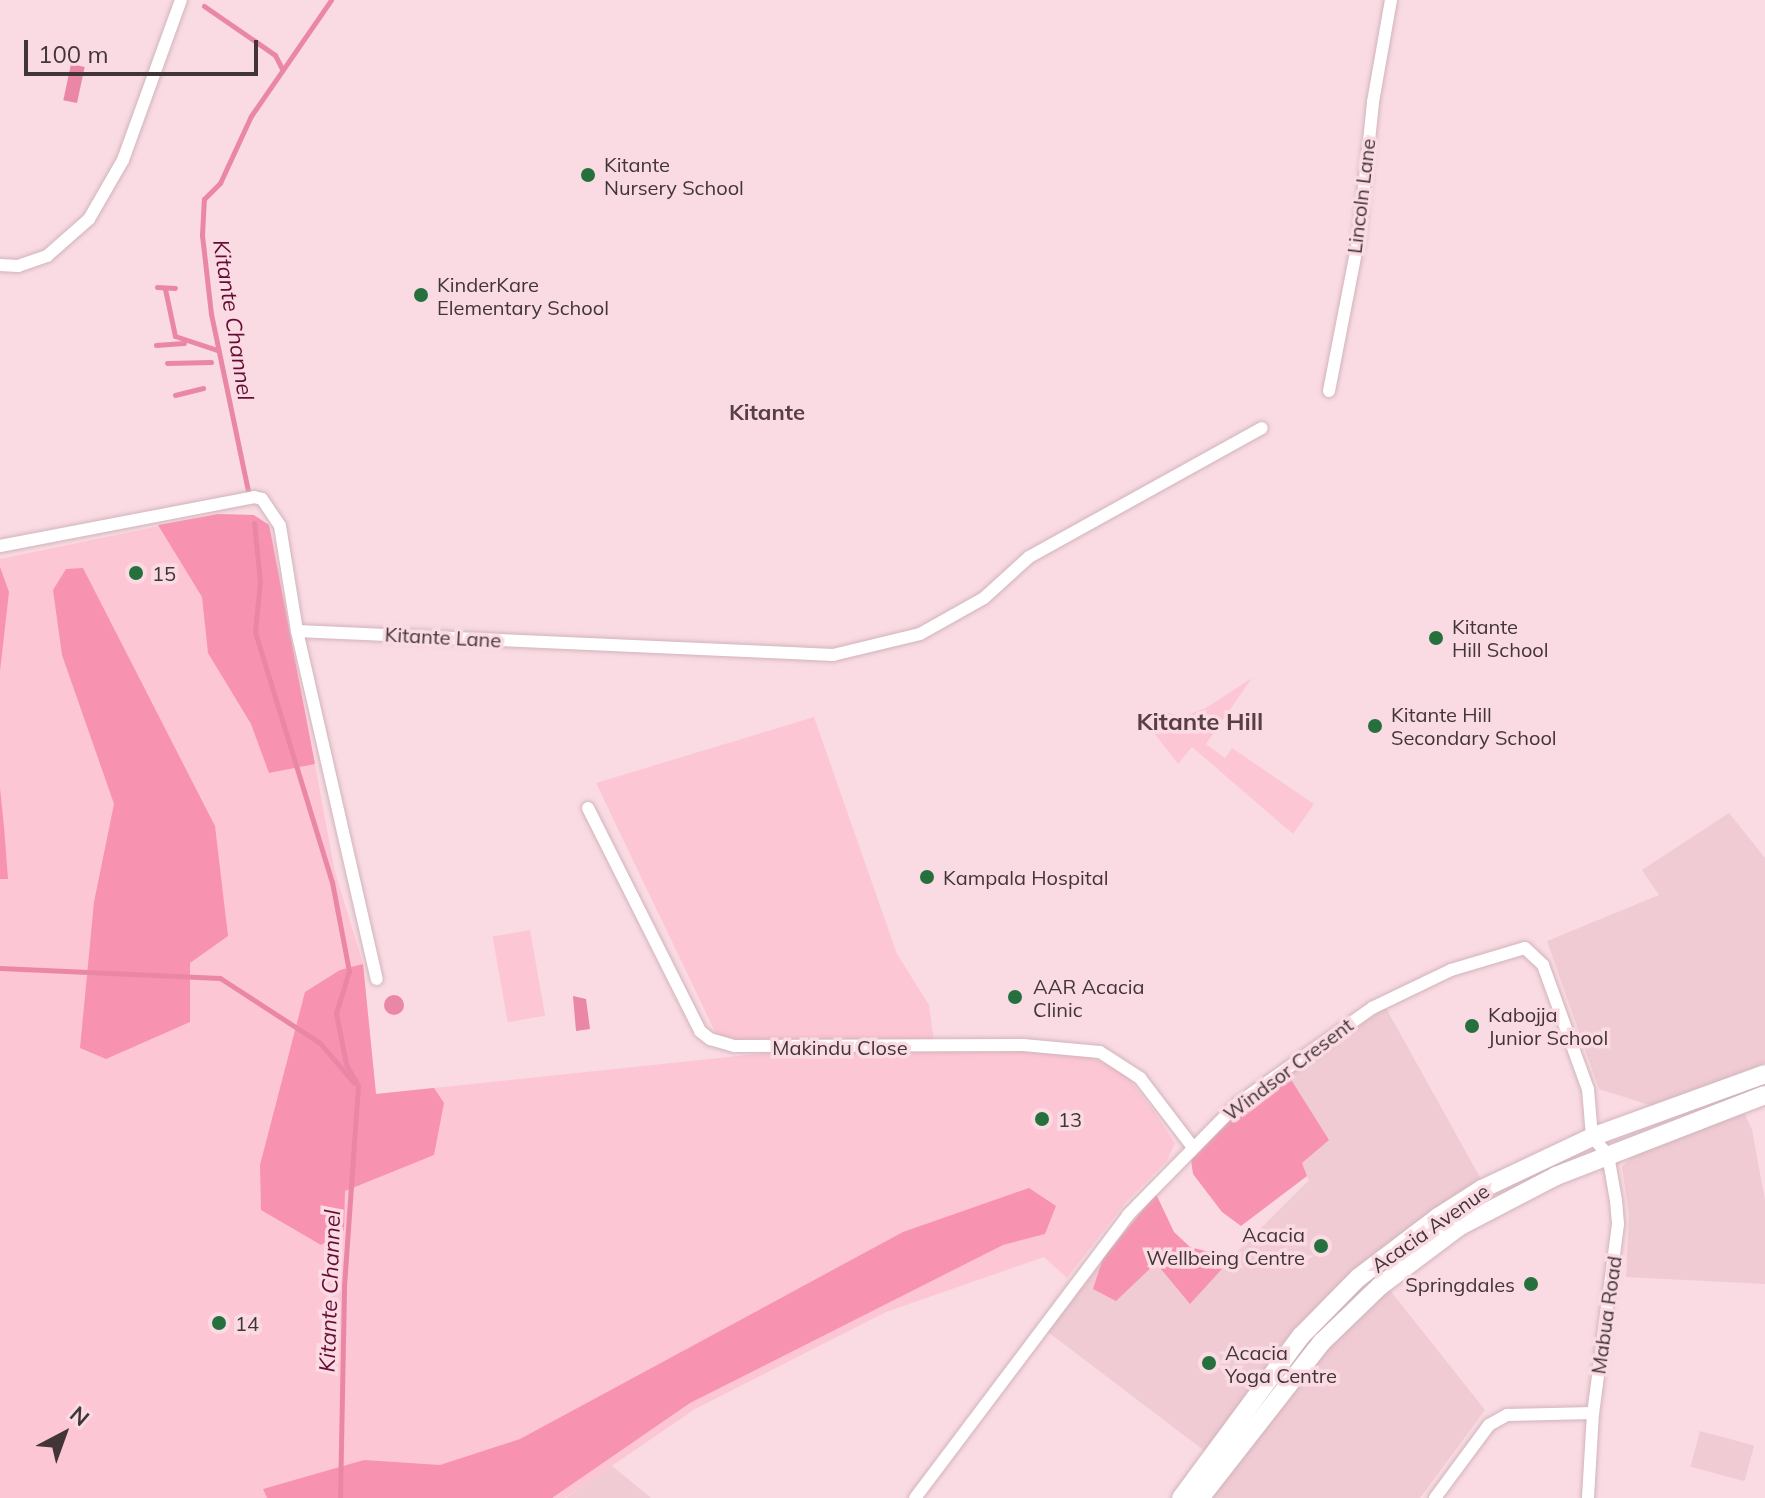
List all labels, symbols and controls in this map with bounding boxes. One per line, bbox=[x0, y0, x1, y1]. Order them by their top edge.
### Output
scale bar bbox=[28, 24, 262, 74]
text: 100 m bbox=[38, 39, 109, 69]
street label: Lincoln Lane bbox=[1342, 137, 1380, 255]
place label: Kitante Nursery School bbox=[604, 152, 744, 199]
marker: Kitante Nursery School bbox=[579, 166, 597, 184]
water label: Kitante Channel bbox=[207, 238, 259, 402]
place label: KinderKare Elementary School bbox=[437, 272, 609, 319]
marker: KinderKare Elementary School bbox=[412, 286, 430, 304]
district label: Kitante bbox=[729, 400, 805, 426]
place label: 15 bbox=[152, 561, 176, 585]
marker: 15 bbox=[127, 564, 145, 582]
place label: Kitante Hill School bbox=[1452, 614, 1548, 661]
street label: Kitante Lane bbox=[384, 622, 502, 652]
marker: Kitante Hill School bbox=[1427, 629, 1445, 647]
place label: Kitante Hill Secondary School bbox=[1391, 702, 1557, 749]
district label: Kitante Hill bbox=[1137, 708, 1263, 736]
marker: Kitante Hill Secondary School bbox=[1366, 717, 1384, 735]
place label: Kampala Hospital bbox=[943, 865, 1108, 889]
marker: Kampala Hospital bbox=[918, 868, 936, 886]
place label: AAR Acacia Clinic bbox=[1033, 974, 1145, 1021]
marker: AAR Acacia Clinic bbox=[1004, 986, 1026, 1008]
place label: Kabojja Junior School bbox=[1488, 1002, 1608, 1049]
street label: Windsor Cresent bbox=[1219, 1013, 1357, 1125]
marker: Kabojja Junior School bbox=[1463, 1017, 1481, 1035]
street label: Makindu Close bbox=[772, 1035, 908, 1059]
place label: 13 bbox=[1058, 1107, 1082, 1131]
marker: 13 bbox=[1033, 1110, 1051, 1128]
street label: Acacia Avenue bbox=[1367, 1179, 1493, 1277]
water label: Kitante Channel bbox=[314, 1209, 346, 1373]
place label: Acacia Wellbeing Centre bbox=[1146, 1222, 1305, 1269]
marker: Acacia Wellbeing Centre bbox=[1312, 1237, 1330, 1255]
street label: Mabua Road bbox=[1586, 1254, 1626, 1376]
place label: Springdales bbox=[1405, 1272, 1515, 1296]
marker: Springdales bbox=[1522, 1275, 1540, 1293]
place label: 14 bbox=[235, 1311, 259, 1335]
marker: 14 bbox=[210, 1314, 228, 1332]
place label: Acacia Yoga Centre bbox=[1225, 1340, 1337, 1387]
marker: Acacia Yoga Centre bbox=[1200, 1354, 1218, 1372]
north arrow bbox=[24, 1394, 104, 1474]
text: N bbox=[64, 1400, 95, 1432]

